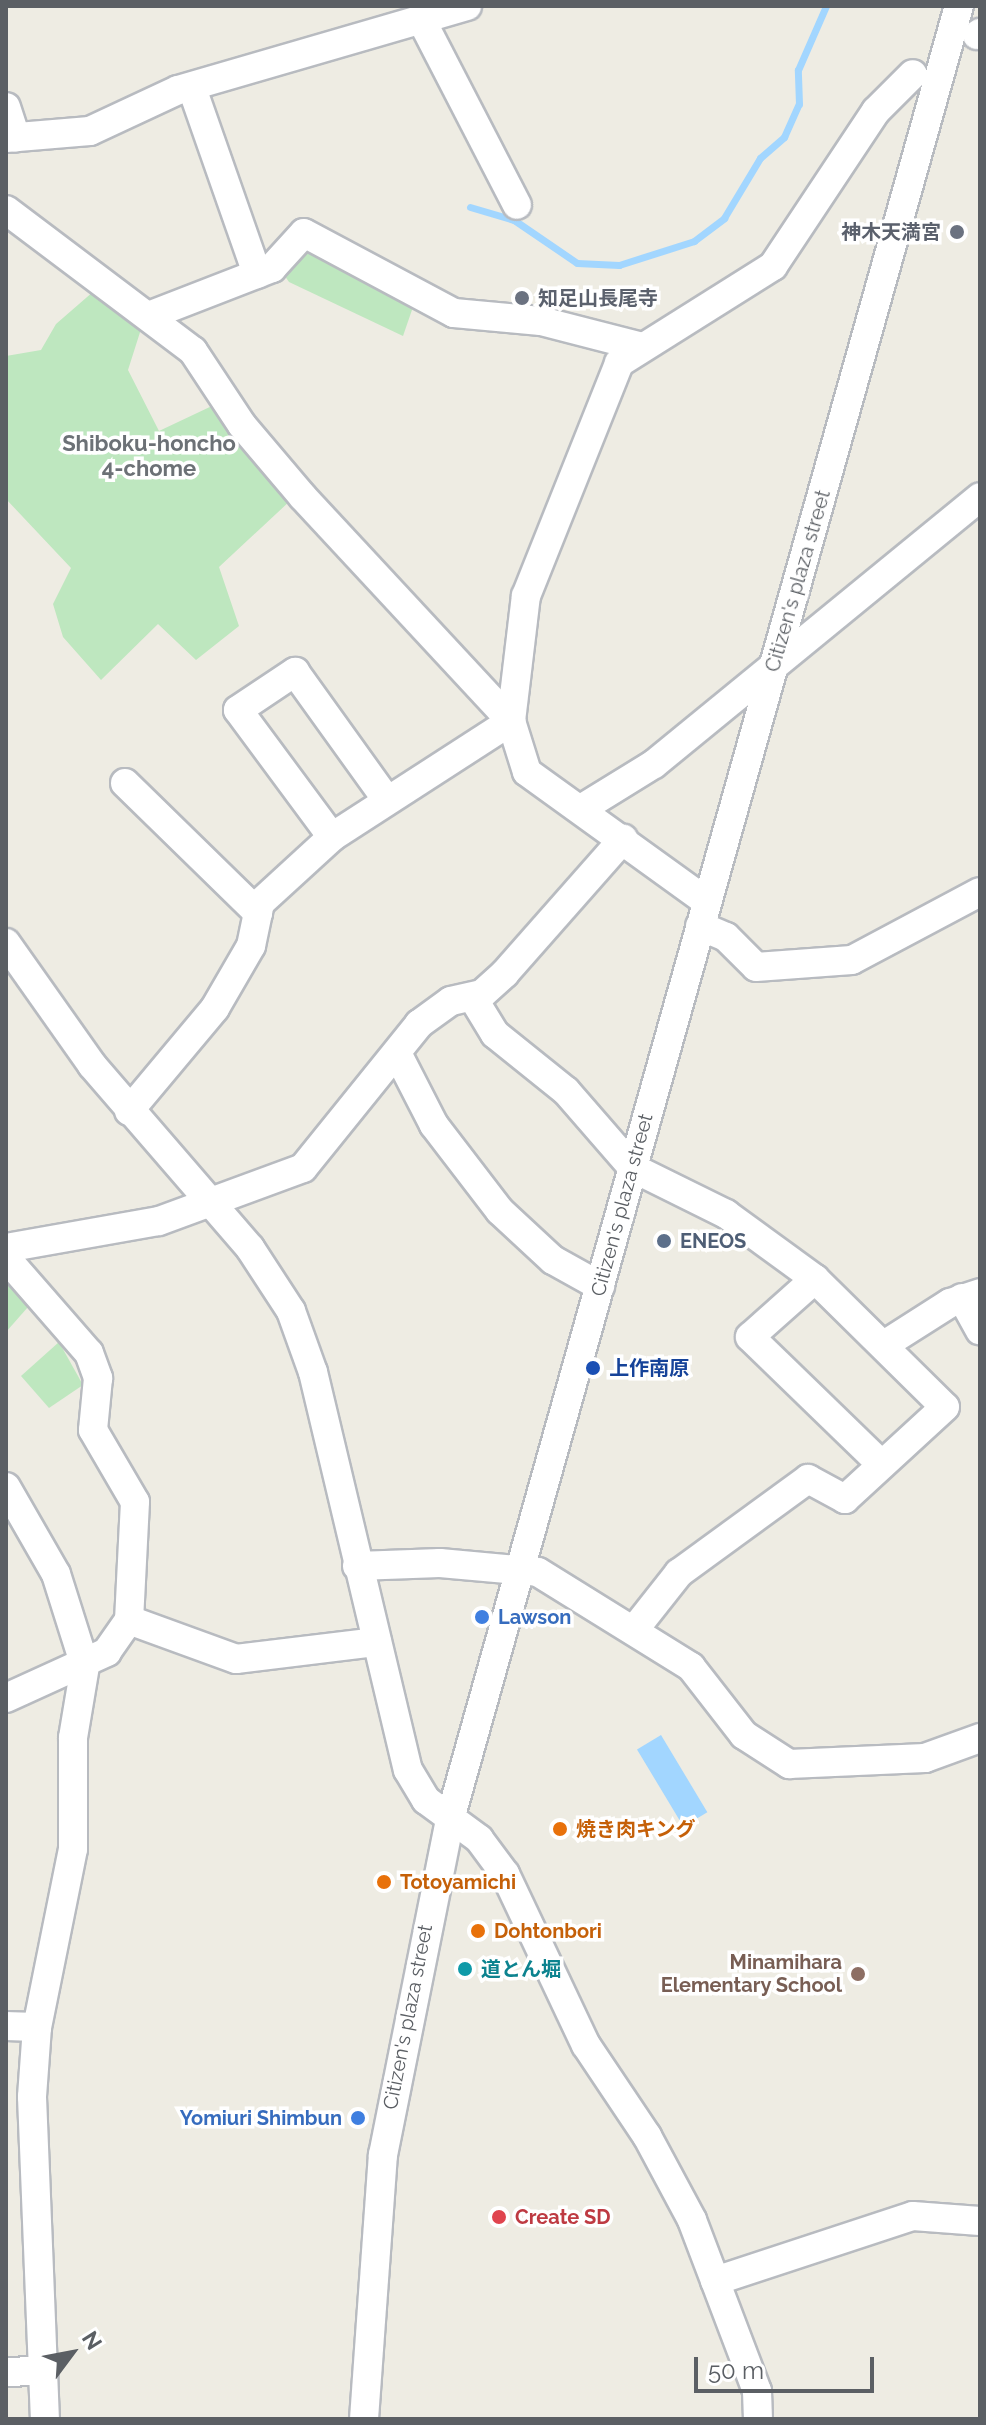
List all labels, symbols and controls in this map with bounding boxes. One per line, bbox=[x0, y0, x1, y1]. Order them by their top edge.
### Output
place label: 神木天満宮 bbox=[841, 220, 941, 244]
marker: 神木天満宮 bbox=[948, 223, 966, 241]
place label: 知足山長尾寺 bbox=[538, 286, 658, 310]
marker: 知足山長尾寺 bbox=[513, 289, 531, 307]
district label: Shiboku-honcho 4-chome bbox=[62, 430, 236, 482]
street label: Citizen's plaza street bbox=[761, 487, 835, 675]
street label: Citizen's plaza street bbox=[586, 1111, 658, 1299]
place label: ENEOS bbox=[680, 1229, 746, 1253]
marker: ENEOS bbox=[655, 1232, 673, 1250]
place label: 上作南原 bbox=[609, 1356, 689, 1380]
marker: 上作南原 bbox=[584, 1359, 602, 1377]
place label: Lawson bbox=[498, 1605, 571, 1629]
marker: Lawson bbox=[473, 1608, 491, 1626]
place label: 焼き肉キング bbox=[576, 1817, 696, 1841]
marker: 焼き肉キング bbox=[551, 1820, 569, 1838]
place label: Totoyamichi bbox=[400, 1870, 516, 1894]
marker: Totoyamichi bbox=[375, 1873, 393, 1891]
place label: Dohtonbori bbox=[494, 1919, 602, 1943]
street label: Citizen's plaza street bbox=[378, 1922, 438, 2112]
marker: Dohtonbori bbox=[469, 1922, 487, 1940]
place label: Minamihara Elementary School bbox=[660, 1950, 842, 1997]
place label: 道とん堀 bbox=[481, 1957, 561, 1981]
marker: 道とん堀 bbox=[456, 1960, 474, 1978]
marker: Minamihara Elementary School bbox=[849, 1965, 867, 1983]
place label: Yomiuri Shimbun bbox=[180, 2106, 342, 2130]
marker: Yomiuri Shimbun bbox=[349, 2109, 367, 2127]
place label: Create SD bbox=[515, 2205, 611, 2229]
marker: Create SD bbox=[490, 2208, 508, 2226]
north arrow bbox=[32, 2313, 112, 2393]
text: N bbox=[77, 2326, 108, 2354]
scale bar bbox=[698, 2341, 878, 2391]
text: 50 m bbox=[708, 2356, 764, 2385]

